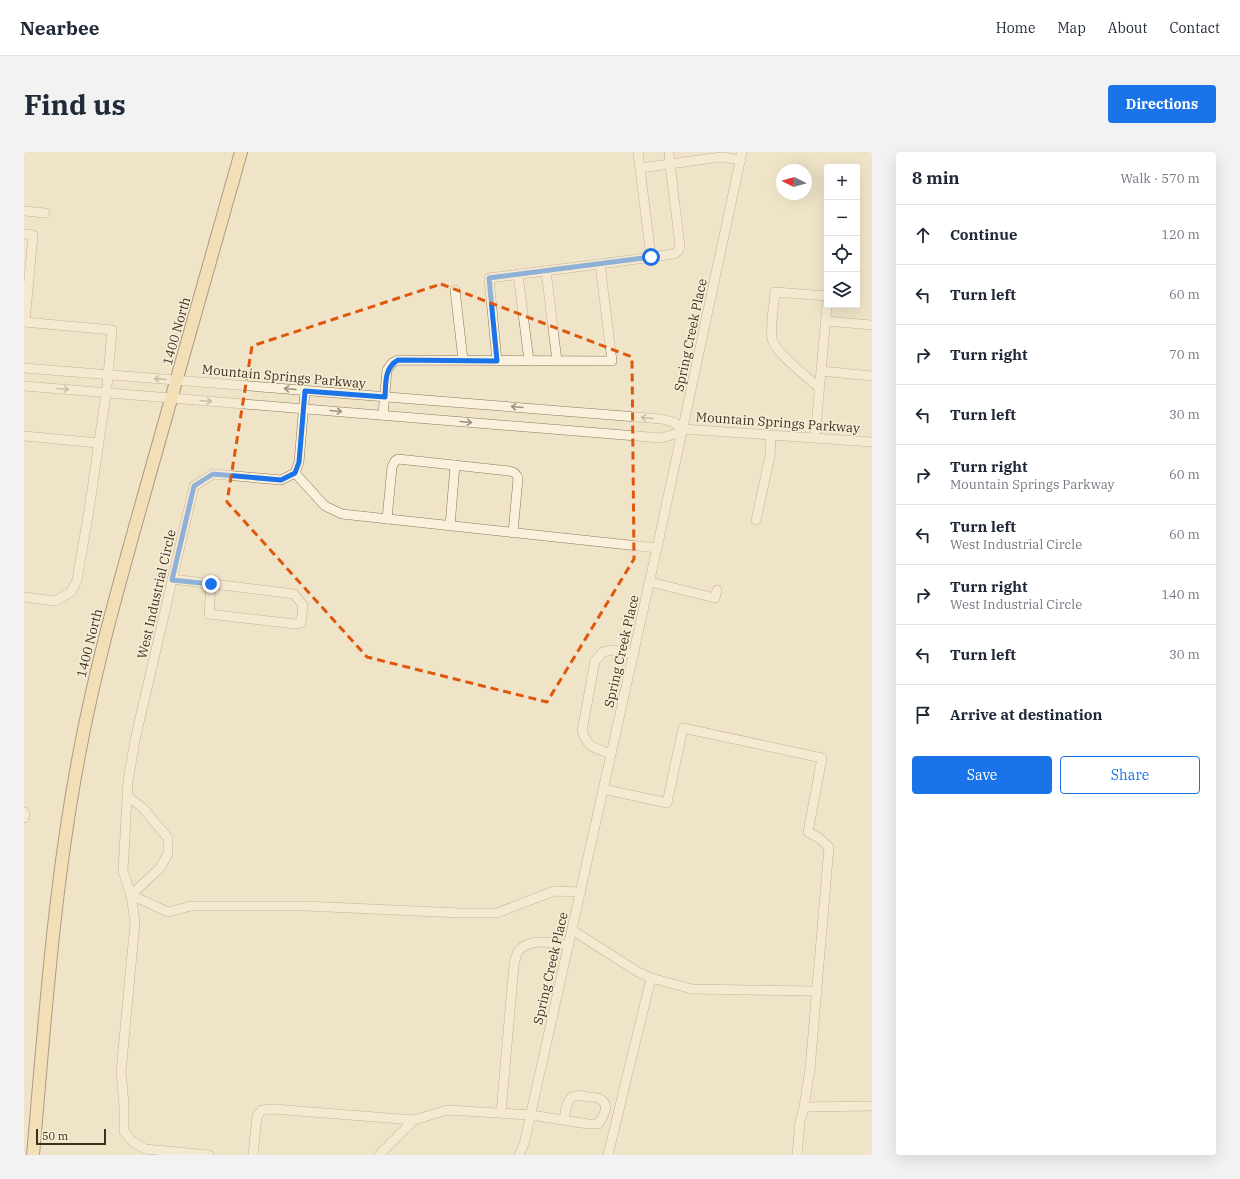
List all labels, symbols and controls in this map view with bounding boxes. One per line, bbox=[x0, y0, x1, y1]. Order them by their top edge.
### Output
text: Nearbee bbox=[20, 16, 99, 40]
text: Home bbox=[996, 19, 1035, 37]
text: Map bbox=[1057, 19, 1086, 37]
text: About bbox=[1108, 19, 1147, 37]
text: Contact bbox=[1169, 19, 1220, 37]
button: Directions bbox=[1108, 85, 1216, 123]
text: Find us bbox=[24, 86, 126, 123]
north arrow bbox=[776, 164, 812, 200]
map controls bbox=[824, 164, 860, 308]
button: + bbox=[824, 164, 860, 200]
text: 8 min bbox=[912, 167, 960, 189]
text: Walk · 570 m bbox=[1121, 170, 1200, 187]
button: − bbox=[824, 200, 860, 236]
icon: ahead bbox=[912, 224, 934, 246]
text: Continue bbox=[950, 225, 1017, 244]
text: 120 m bbox=[1161, 226, 1200, 243]
button: locate bbox=[824, 236, 860, 272]
route start bbox=[642, 248, 660, 266]
button: layers bbox=[824, 272, 860, 308]
street label: Spring Creek Place bbox=[670, 277, 711, 393]
icon: left bbox=[912, 284, 934, 306]
text: Turn left bbox=[950, 285, 1016, 304]
text: 60 m bbox=[1169, 286, 1200, 303]
street label: 1400 North bbox=[159, 295, 194, 367]
icon: right bbox=[912, 344, 934, 366]
text: Turn right bbox=[950, 345, 1028, 364]
text: 70 m bbox=[1169, 346, 1200, 363]
street label: Mountain Springs Parkway bbox=[201, 361, 367, 392]
one-way arrow bbox=[154, 376, 167, 383]
one-way arrow bbox=[56, 386, 69, 393]
one-way arrow bbox=[284, 386, 297, 393]
one-way arrow bbox=[199, 397, 212, 404]
one-way arrow bbox=[511, 404, 524, 411]
icon: left bbox=[912, 404, 934, 426]
text: Turn left bbox=[950, 405, 1016, 424]
text: 30 m bbox=[1169, 406, 1200, 423]
one-way arrow bbox=[329, 408, 342, 415]
street label: Mountain Springs Parkway bbox=[695, 408, 861, 437]
one-way arrow bbox=[641, 414, 654, 421]
one-way arrow bbox=[459, 418, 472, 425]
text: Turn right bbox=[950, 457, 1028, 476]
icon: right bbox=[912, 464, 934, 486]
text: 60 m bbox=[1169, 466, 1200, 483]
text: Mountain Springs Parkway bbox=[950, 476, 1115, 493]
text: Turn left bbox=[950, 517, 1016, 536]
icon: left bbox=[912, 524, 934, 546]
text: 60 m bbox=[1169, 526, 1200, 543]
street label: West Industrial Circle bbox=[133, 528, 180, 660]
text: West Industrial Circle bbox=[950, 536, 1082, 553]
route end bbox=[202, 575, 220, 593]
text: Turn right bbox=[950, 577, 1028, 596]
icon: right bbox=[912, 584, 934, 606]
text: 140 m bbox=[1161, 586, 1200, 603]
street label: Spring Creek Place bbox=[600, 593, 643, 709]
text: West Industrial Circle bbox=[950, 596, 1082, 613]
street label: 1400 North bbox=[73, 607, 106, 679]
icon: left bbox=[912, 644, 934, 666]
text: Turn left bbox=[950, 645, 1016, 664]
text: 30 m bbox=[1169, 646, 1200, 663]
icon: arrive bbox=[912, 704, 934, 726]
text: Arrive at destination bbox=[950, 705, 1102, 724]
button: Save bbox=[912, 756, 1052, 794]
button: Share bbox=[1060, 756, 1200, 794]
street label: Spring Creek Place bbox=[529, 910, 572, 1026]
scale bar bbox=[36, 1127, 106, 1146]
text: 50 m bbox=[42, 1129, 68, 1143]

